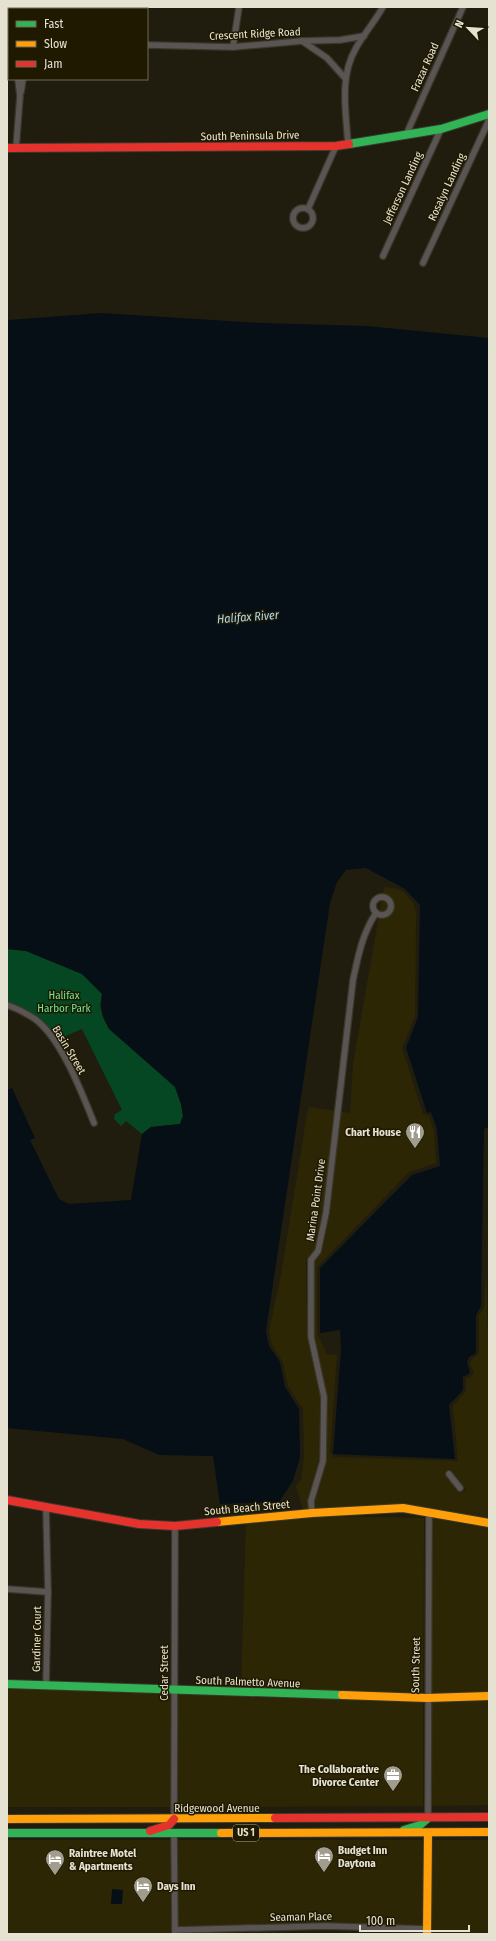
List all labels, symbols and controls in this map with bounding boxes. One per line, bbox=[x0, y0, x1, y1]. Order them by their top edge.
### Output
legend bbox=[8, 8, 148, 80]
north arrow bbox=[448, 8, 488, 48]
text: Fast bbox=[44, 17, 63, 31]
text: N bbox=[452, 18, 467, 30]
street label: Crescent Ridge Road bbox=[209, 25, 301, 43]
text: Slow bbox=[44, 37, 67, 51]
street label: Frazar Road bbox=[408, 41, 442, 93]
text: Jam bbox=[44, 57, 62, 71]
street label: South Peninsula Drive bbox=[201, 129, 299, 143]
street label: Jefferson Landing bbox=[380, 149, 426, 226]
street label: Rosalyn Landing bbox=[426, 150, 469, 223]
water label: Halifax River bbox=[217, 608, 280, 626]
park label: Halifax Harbor Park bbox=[37, 989, 92, 1015]
street label: Basin Street bbox=[49, 1023, 89, 1077]
restaurant icon: Chart House bbox=[404, 1121, 426, 1149]
place label: Chart House bbox=[345, 1126, 401, 1139]
street label: Marina Point Drive bbox=[304, 1158, 328, 1242]
street label: South Beach Street bbox=[204, 1498, 291, 1518]
street label: Gardiner Court bbox=[30, 1606, 44, 1672]
street label: South Street bbox=[409, 1636, 423, 1693]
street label: Cedar Street bbox=[158, 1645, 171, 1701]
street label: South Palmetto Avenue bbox=[195, 1674, 301, 1690]
place label: The Collaborative Divorce Center bbox=[299, 1763, 380, 1789]
office icon: The Collaborative Divorce Center bbox=[382, 1764, 404, 1792]
street label: Ridgewood Avenue bbox=[174, 1802, 260, 1815]
road number: US 1 bbox=[233, 1825, 259, 1841]
place label: Budget Inn Daytona bbox=[338, 1844, 388, 1870]
hotel icon: Budget Inn Daytona bbox=[313, 1845, 335, 1873]
place label: Raintree Motel & Apartments bbox=[69, 1847, 137, 1873]
hotel icon: Raintree Motel & Apartments bbox=[44, 1848, 66, 1876]
hotel icon: Days Inn bbox=[132, 1875, 154, 1903]
place label: Days Inn bbox=[157, 1880, 196, 1893]
scale bar bbox=[360, 1907, 469, 1933]
street label: Seaman Place bbox=[270, 1910, 332, 1924]
text: 100 m bbox=[366, 1914, 395, 1928]

